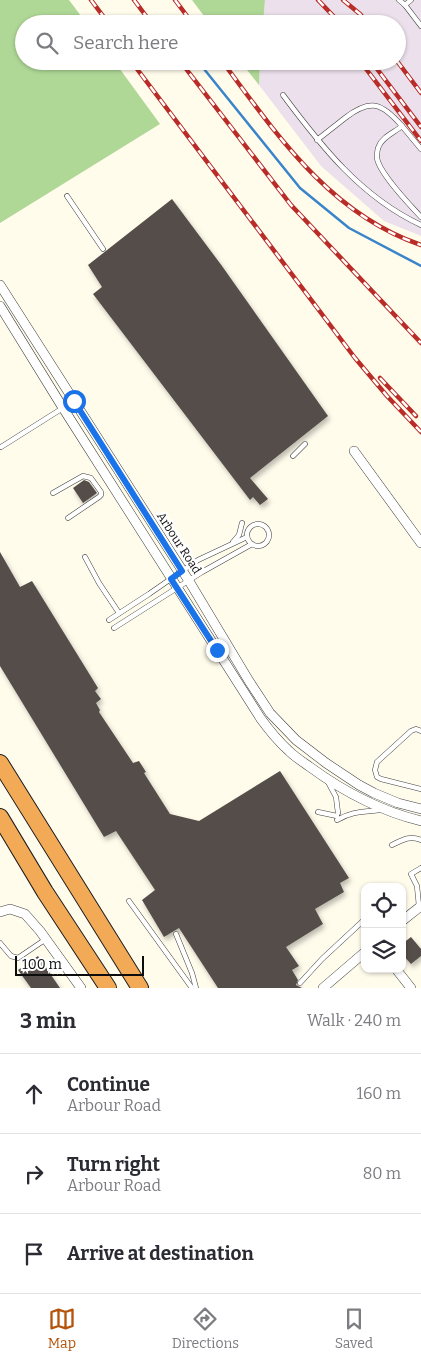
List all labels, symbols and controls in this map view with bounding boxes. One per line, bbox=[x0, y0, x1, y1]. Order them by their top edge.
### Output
search box bbox=[15, 15, 406, 70]
icon: search bbox=[33, 29, 61, 57]
text: Search here bbox=[73, 31, 178, 54]
route start bbox=[63, 390, 86, 413]
street label: Arbour Road bbox=[154, 510, 204, 576]
route end bbox=[206, 639, 229, 662]
map controls bbox=[361, 883, 406, 973]
button: locate bbox=[361, 883, 406, 928]
button: layers bbox=[361, 928, 406, 973]
scale bar bbox=[15, 953, 144, 976]
text: 100 m bbox=[22, 956, 62, 973]
text: 3 min bbox=[20, 1008, 76, 1034]
text: Walk · 240 m bbox=[307, 1011, 401, 1030]
text: Continue bbox=[67, 1073, 150, 1096]
icon: ahead bbox=[20, 1080, 48, 1108]
text: 160 m bbox=[356, 1084, 401, 1103]
text: Arbour Road bbox=[67, 1096, 161, 1115]
text: Turn right bbox=[67, 1153, 160, 1176]
icon: right bbox=[20, 1160, 48, 1188]
text: 80 m bbox=[363, 1164, 401, 1183]
text: Arbour Road bbox=[67, 1176, 161, 1195]
icon: arrive bbox=[20, 1240, 48, 1268]
text: Arrive at destination bbox=[67, 1242, 254, 1265]
tab: Map bbox=[48, 1305, 76, 1352]
tab: Directions bbox=[172, 1305, 239, 1352]
tab: Saved bbox=[335, 1305, 373, 1352]

